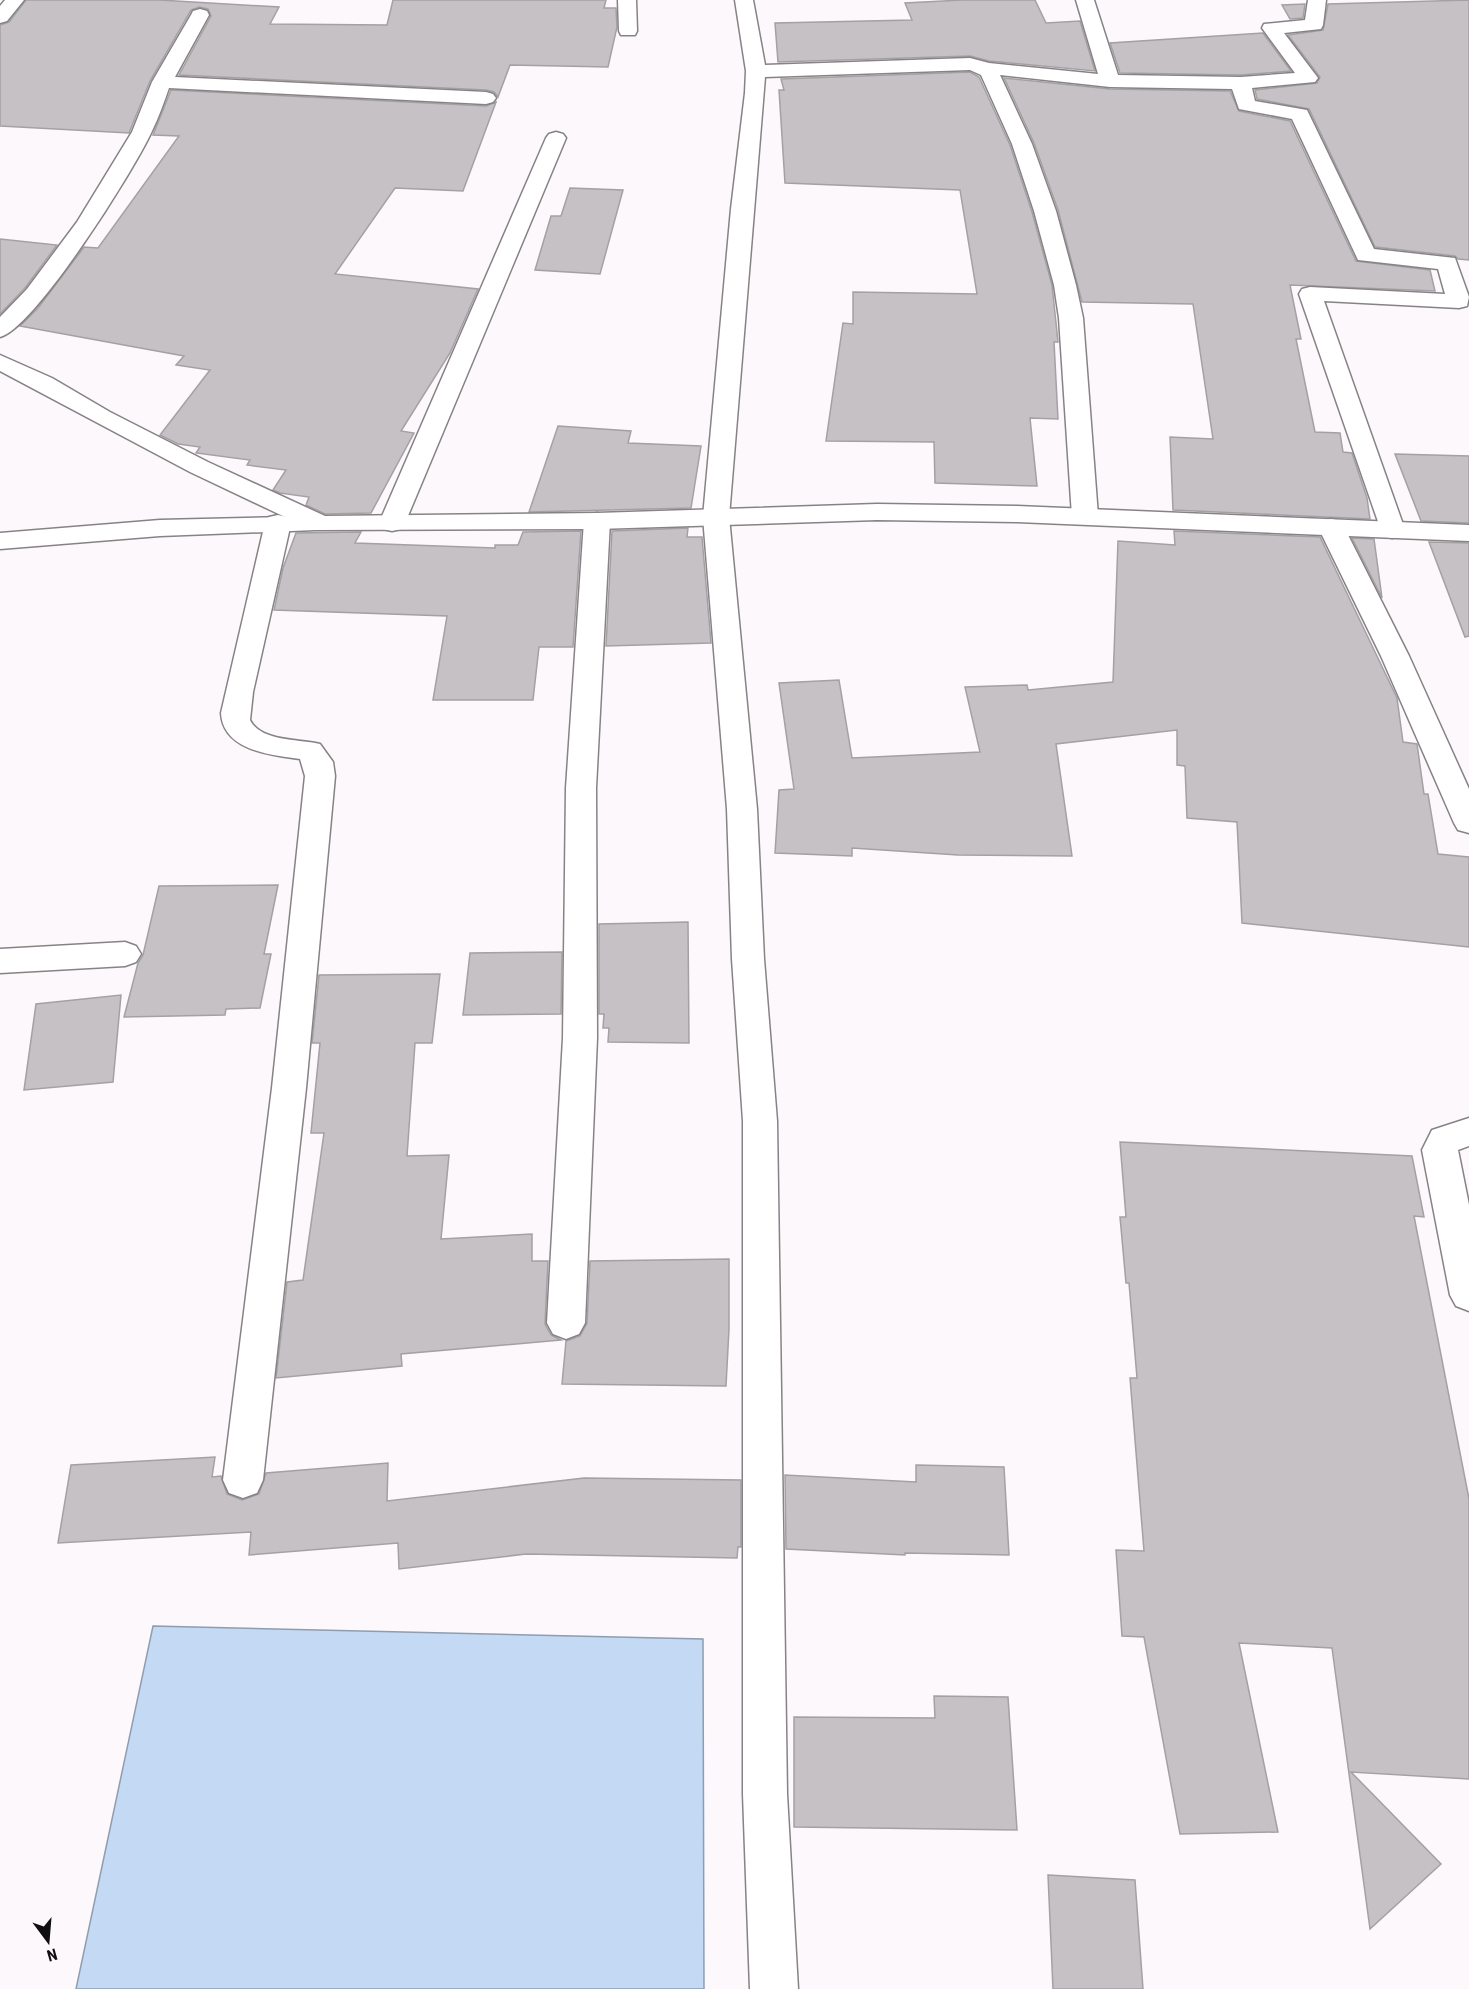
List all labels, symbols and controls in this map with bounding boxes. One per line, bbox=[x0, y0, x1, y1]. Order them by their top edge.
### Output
north arrow bbox=[18, 1911, 78, 1971]
text: N bbox=[45, 1944, 59, 1965]

